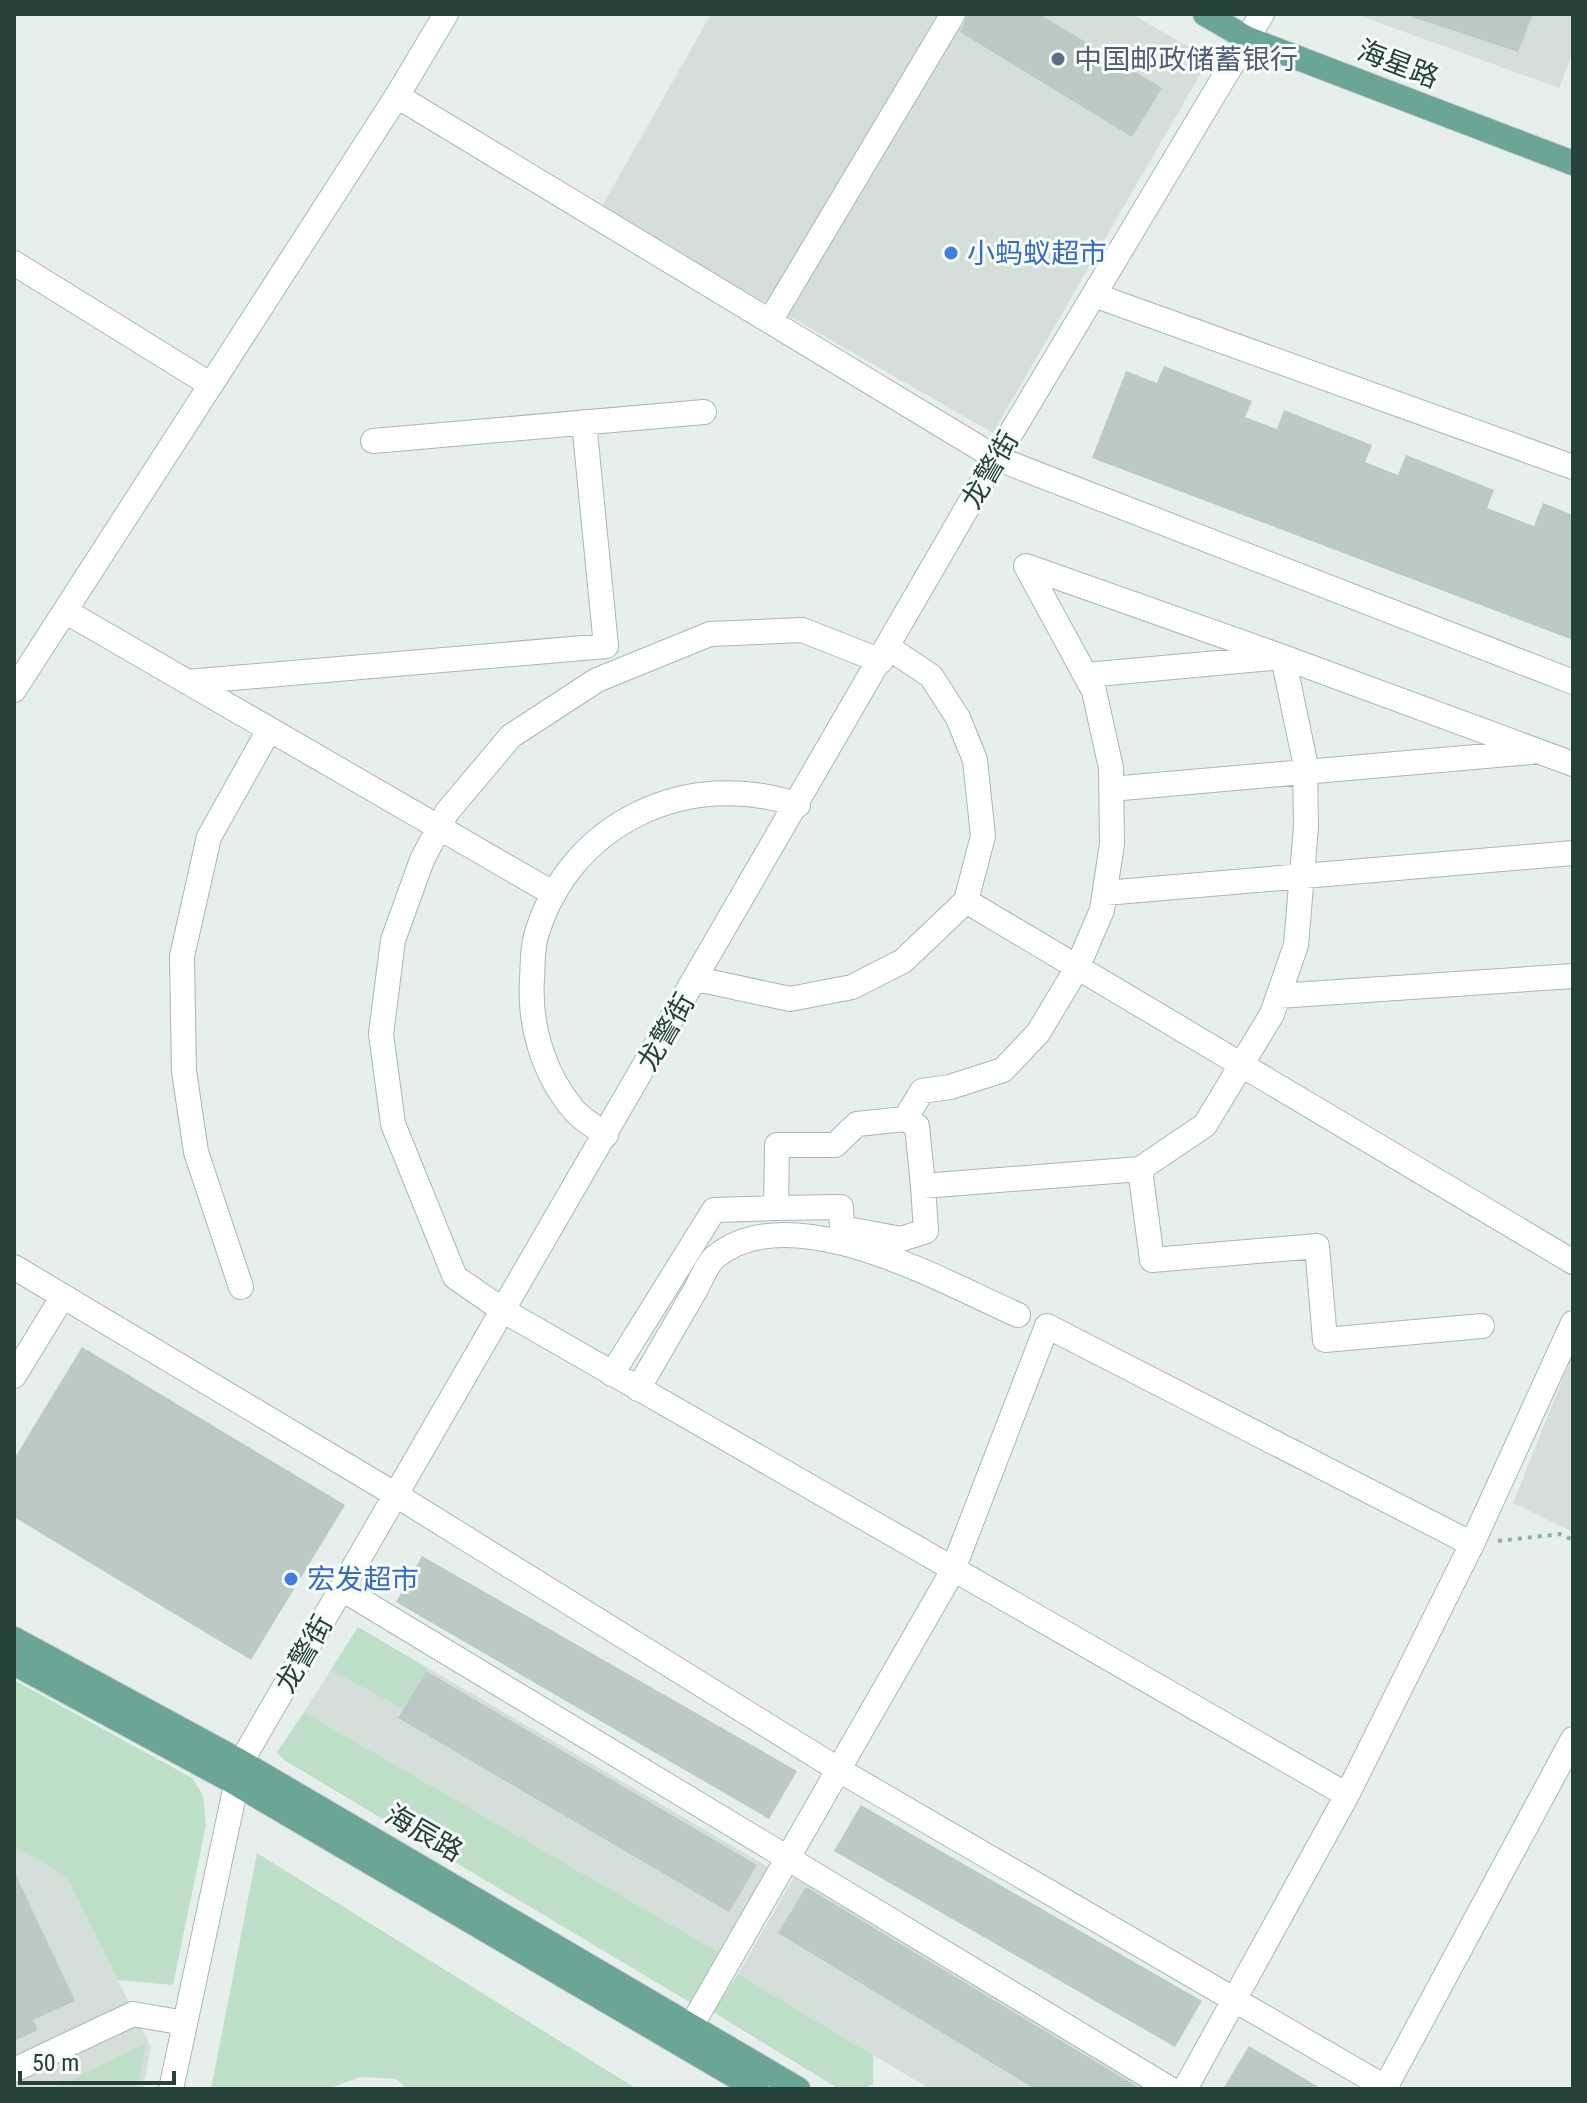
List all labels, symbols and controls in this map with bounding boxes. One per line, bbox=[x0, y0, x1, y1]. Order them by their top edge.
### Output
street label: 海星路 bbox=[1353, 34, 1443, 94]
place label: 中国邮政储蓄银行 bbox=[1074, 43, 1298, 76]
marker: 中国邮政储蓄银行 bbox=[1049, 50, 1067, 68]
place label: 小蚂蚁超市 bbox=[967, 237, 1107, 270]
marker: 小蚂蚁超市 bbox=[942, 244, 960, 262]
street label: 龙警街 bbox=[955, 425, 1025, 515]
street label: 龙警街 bbox=[631, 987, 701, 1077]
place label: 宏发超市 bbox=[307, 1563, 419, 1596]
marker: 宏发超市 bbox=[282, 1570, 300, 1588]
street label: 龙警街 bbox=[269, 1609, 339, 1699]
street label: 海辰路 bbox=[379, 1798, 469, 1868]
scale bar bbox=[20, 2035, 174, 2085]
text: 50 m bbox=[32, 2049, 79, 2077]

